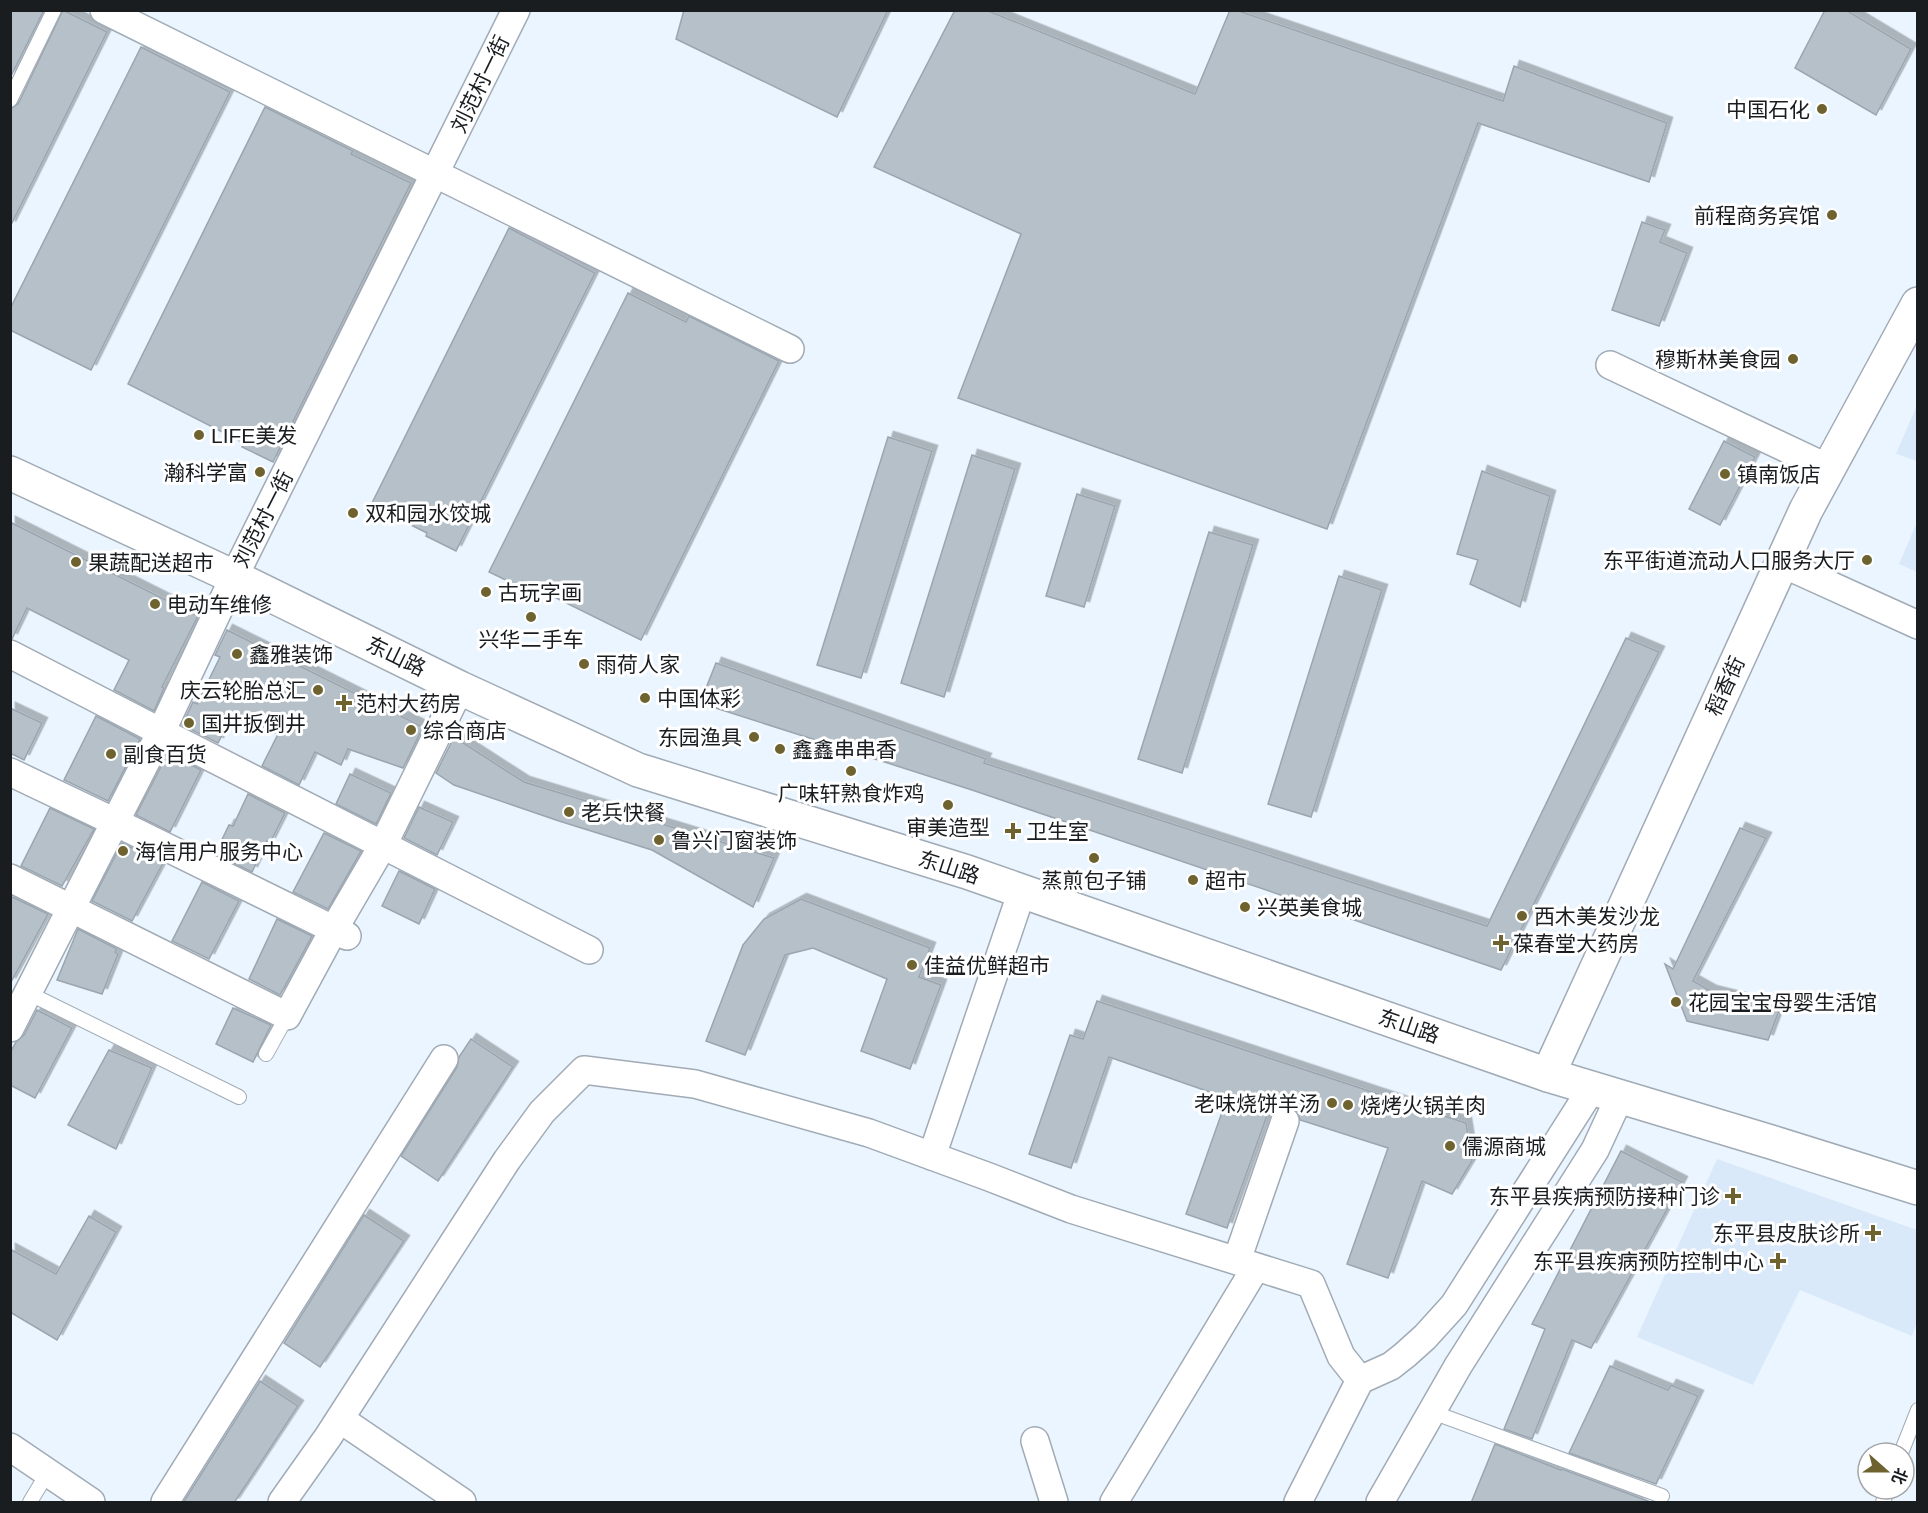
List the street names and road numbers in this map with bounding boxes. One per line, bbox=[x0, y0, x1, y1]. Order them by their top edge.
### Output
street label: 刘范村一街 bbox=[447, 32, 513, 136]
street label: 刘范村一街 bbox=[229, 467, 297, 571]
street label: 东山路 bbox=[363, 632, 429, 680]
street label: 稻香街 bbox=[1701, 653, 1749, 719]
street label: 东山路 bbox=[915, 846, 983, 888]
street label: 东山路 bbox=[1375, 1005, 1443, 1047]

